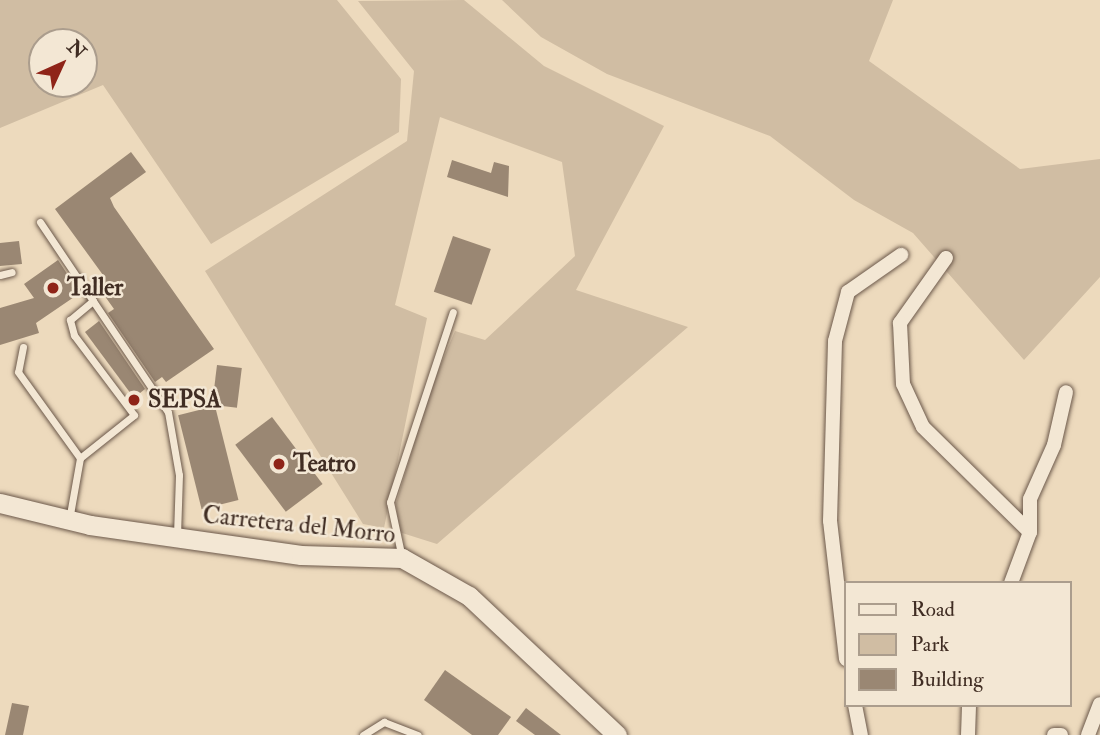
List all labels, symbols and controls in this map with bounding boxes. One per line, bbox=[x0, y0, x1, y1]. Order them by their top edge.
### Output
north arrow bbox=[28, 28, 98, 98]
text: N bbox=[62, 35, 91, 64]
place label: Taller bbox=[67, 274, 123, 302]
marker: Taller bbox=[45, 280, 61, 296]
place label: SEPSA bbox=[148, 386, 221, 414]
marker: SEPSA bbox=[126, 392, 142, 408]
place label: Teatro bbox=[293, 450, 356, 478]
marker: Teatro bbox=[271, 456, 287, 472]
street label: Carretera del Morro bbox=[201, 501, 397, 549]
legend bbox=[844, 581, 1072, 707]
text: Road bbox=[911, 596, 955, 623]
text: Park bbox=[911, 631, 949, 658]
text: Building bbox=[911, 666, 984, 693]

